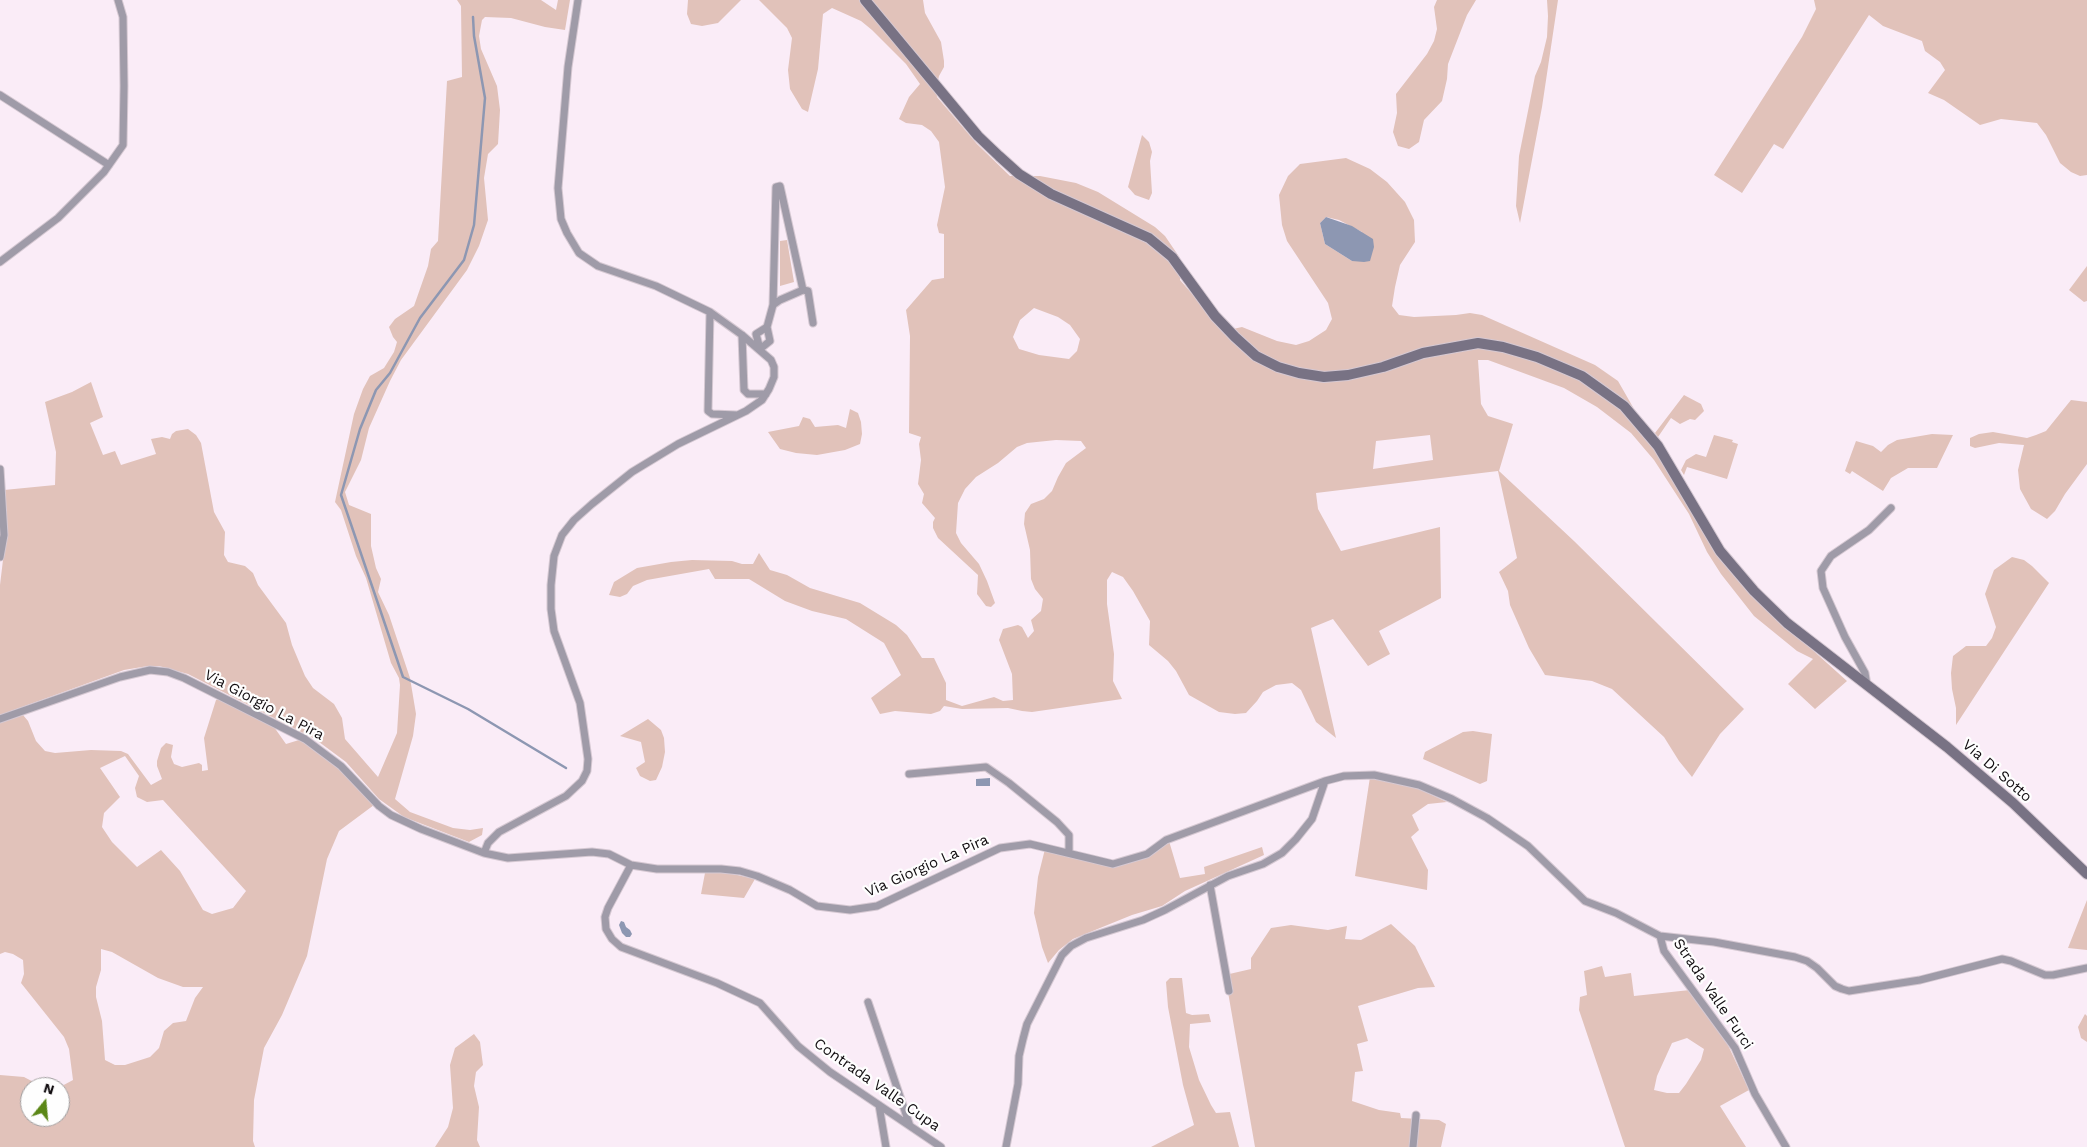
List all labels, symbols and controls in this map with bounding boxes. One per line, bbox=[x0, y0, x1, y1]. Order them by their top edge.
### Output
street label: Via Giorgio La Pira bbox=[201, 666, 327, 744]
street label: Via Di Sotto bbox=[1959, 736, 2035, 806]
street label: Via Giorgio La Pira bbox=[863, 831, 991, 901]
street label: Strada Valle Furci bbox=[1669, 935, 1757, 1053]
street label: Contrada Valle Cupa bbox=[810, 1035, 944, 1135]
north arrow bbox=[20, 1077, 70, 1127]
text: N bbox=[42, 1079, 56, 1098]

